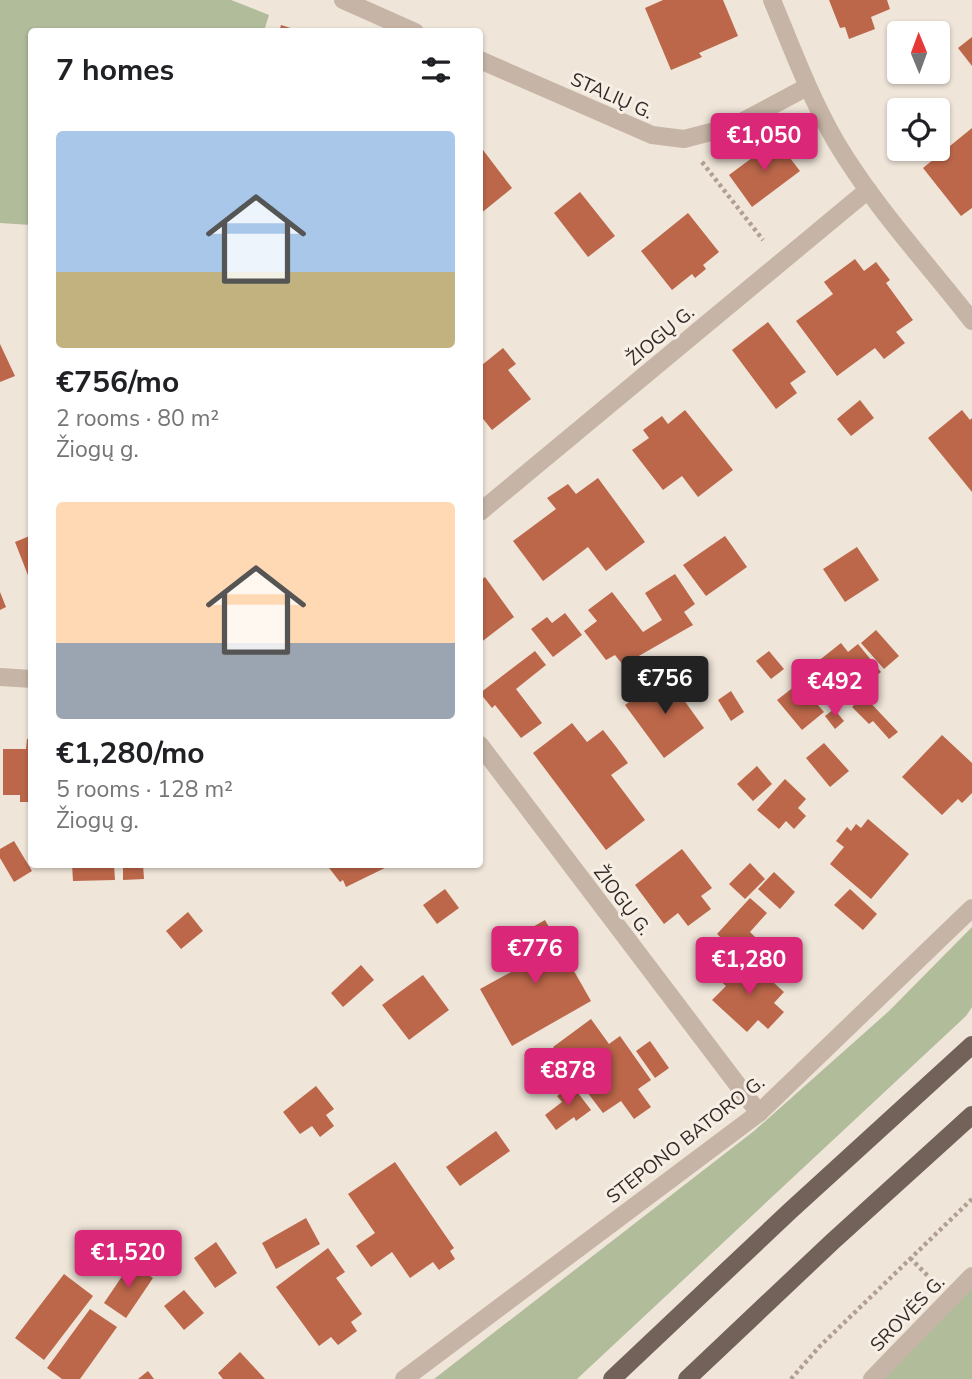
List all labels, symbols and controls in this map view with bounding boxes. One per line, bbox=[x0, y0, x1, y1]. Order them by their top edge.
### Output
north arrow bbox=[887, 21, 950, 84]
map controls bbox=[887, 21, 950, 161]
text: 7 homes bbox=[56, 50, 174, 91]
icon: filters bbox=[417, 51, 455, 89]
street label: STALIŲ G. bbox=[566, 66, 657, 126]
button: locate bbox=[887, 98, 950, 161]
pin: €1,050 bbox=[707, 114, 821, 173]
text: €1,050 bbox=[727, 120, 801, 151]
icon: home bbox=[193, 176, 319, 302]
street label: ŽIOGŲ G. bbox=[621, 300, 700, 372]
text: €756/mo bbox=[56, 362, 179, 403]
text: 2 rooms · 80 m² bbox=[56, 403, 219, 434]
text: Žiogų g. bbox=[56, 434, 139, 465]
icon: home bbox=[193, 547, 319, 673]
pin: €756 bbox=[624, 656, 706, 716]
pin: €492 bbox=[794, 660, 876, 719]
text: €756 bbox=[637, 663, 693, 694]
text: €492 bbox=[807, 666, 863, 697]
text: €1,280/mo bbox=[56, 733, 205, 774]
text: 5 rooms · 128 m² bbox=[56, 774, 233, 805]
text: Žiogų g. bbox=[56, 805, 139, 836]
street label: ŽIOGŲ G. bbox=[587, 860, 657, 941]
pin: €776 bbox=[494, 926, 576, 986]
text: €776 bbox=[507, 933, 563, 964]
pin: €1,280 bbox=[692, 937, 806, 997]
text: €1,280 bbox=[712, 944, 786, 975]
pin: €878 bbox=[527, 1048, 609, 1108]
text: €878 bbox=[540, 1055, 596, 1086]
street label: STEPONO BATORO G. bbox=[601, 1070, 770, 1210]
pin: €1,520 bbox=[71, 1230, 185, 1290]
text: €1,520 bbox=[91, 1237, 165, 1268]
street label: SROVĖS G. bbox=[865, 1270, 951, 1358]

